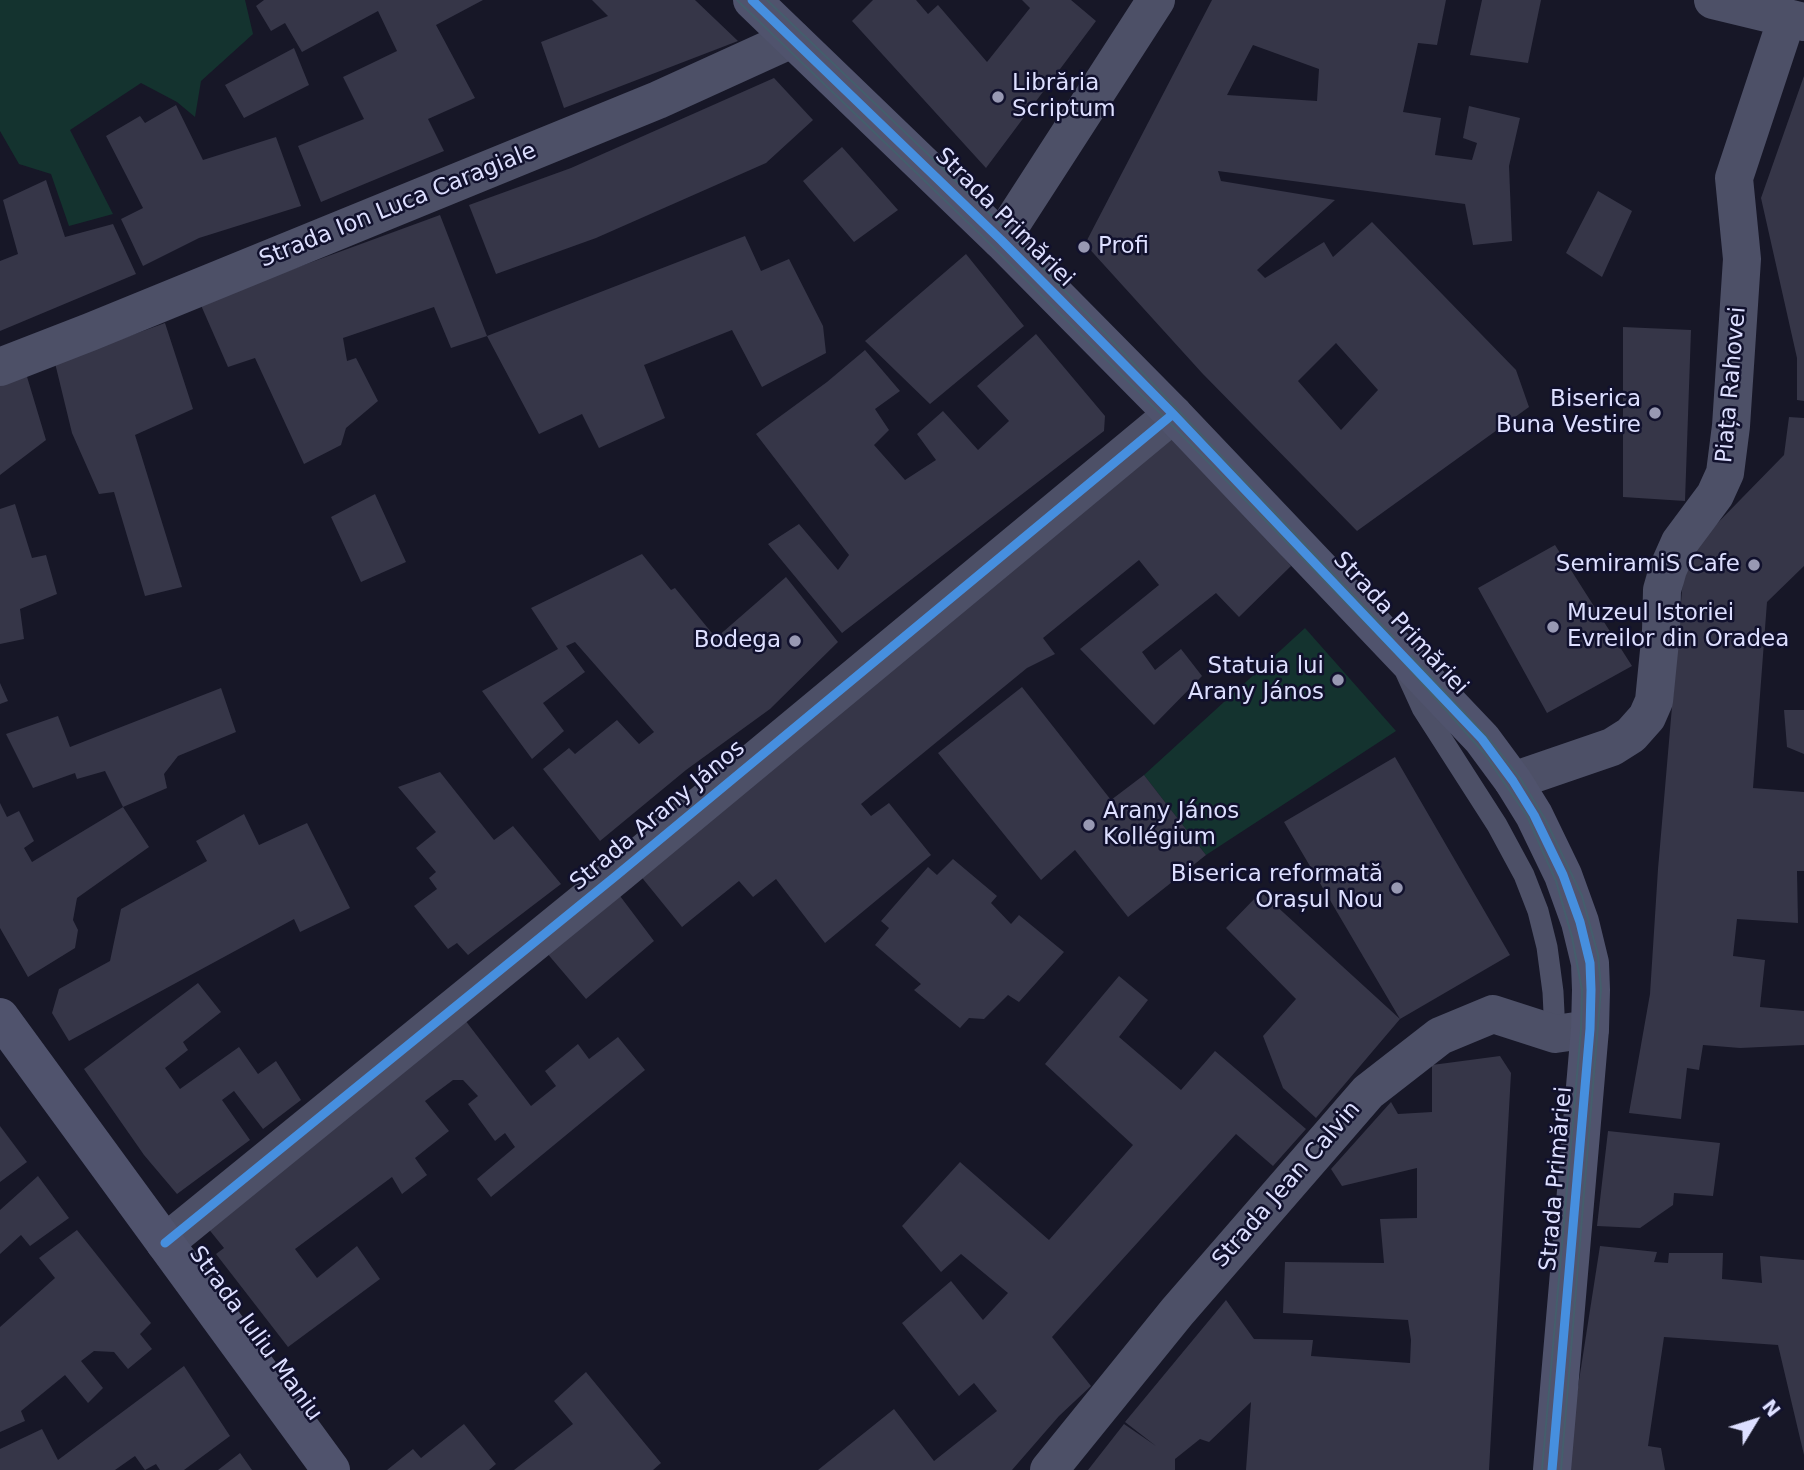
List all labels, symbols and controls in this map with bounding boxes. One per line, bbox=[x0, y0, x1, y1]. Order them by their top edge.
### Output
place label: Librăria Scriptum bbox=[1012, 70, 1116, 124]
marker: Librăria Scriptum bbox=[990, 89, 1006, 105]
street label: Strada Ion Luca Caragiale bbox=[255, 138, 541, 274]
street label: Strada Primăriei bbox=[929, 143, 1079, 293]
place label: Profi bbox=[1098, 233, 1149, 261]
marker: Profi bbox=[1076, 239, 1092, 255]
street label: Piața Rahovei bbox=[1711, 306, 1753, 464]
place label: Biserica Buna Vestire bbox=[1496, 386, 1641, 440]
marker: Biserica Buna Vestire bbox=[1647, 405, 1663, 421]
street label: Strada Primăriei bbox=[1327, 547, 1473, 701]
place label: SemiramiS Cafe bbox=[1556, 551, 1740, 579]
marker: SemiramiS Cafe bbox=[1746, 557, 1762, 573]
place label: Muzeul Istoriei Evreilor din Oradea bbox=[1567, 600, 1789, 654]
marker: Muzeul Istoriei Evreilor din Oradea bbox=[1545, 619, 1561, 635]
place label: Bodega bbox=[694, 627, 781, 655]
marker: Bodega bbox=[787, 633, 803, 649]
place label: Statuia lui Arany János bbox=[1188, 653, 1324, 707]
marker: Statuia lui Arany János bbox=[1330, 672, 1346, 688]
street label: Strada Arany János bbox=[565, 735, 751, 897]
place label: Arany János Kollégium bbox=[1103, 798, 1239, 852]
marker: Arany János Kollégium bbox=[1081, 817, 1097, 833]
place label: Biserica reformată Orașul Nou bbox=[1171, 861, 1383, 915]
marker: Biserica reformată Orașul Nou bbox=[1389, 880, 1405, 896]
street label: Strada Primăriei bbox=[1535, 1085, 1579, 1273]
street label: Strada Jean Calvin bbox=[1207, 1096, 1367, 1274]
street label: Strada Iuliu Maniu bbox=[183, 1241, 327, 1427]
north arrow bbox=[1720, 1386, 1790, 1456]
text: N bbox=[1758, 1395, 1785, 1421]

